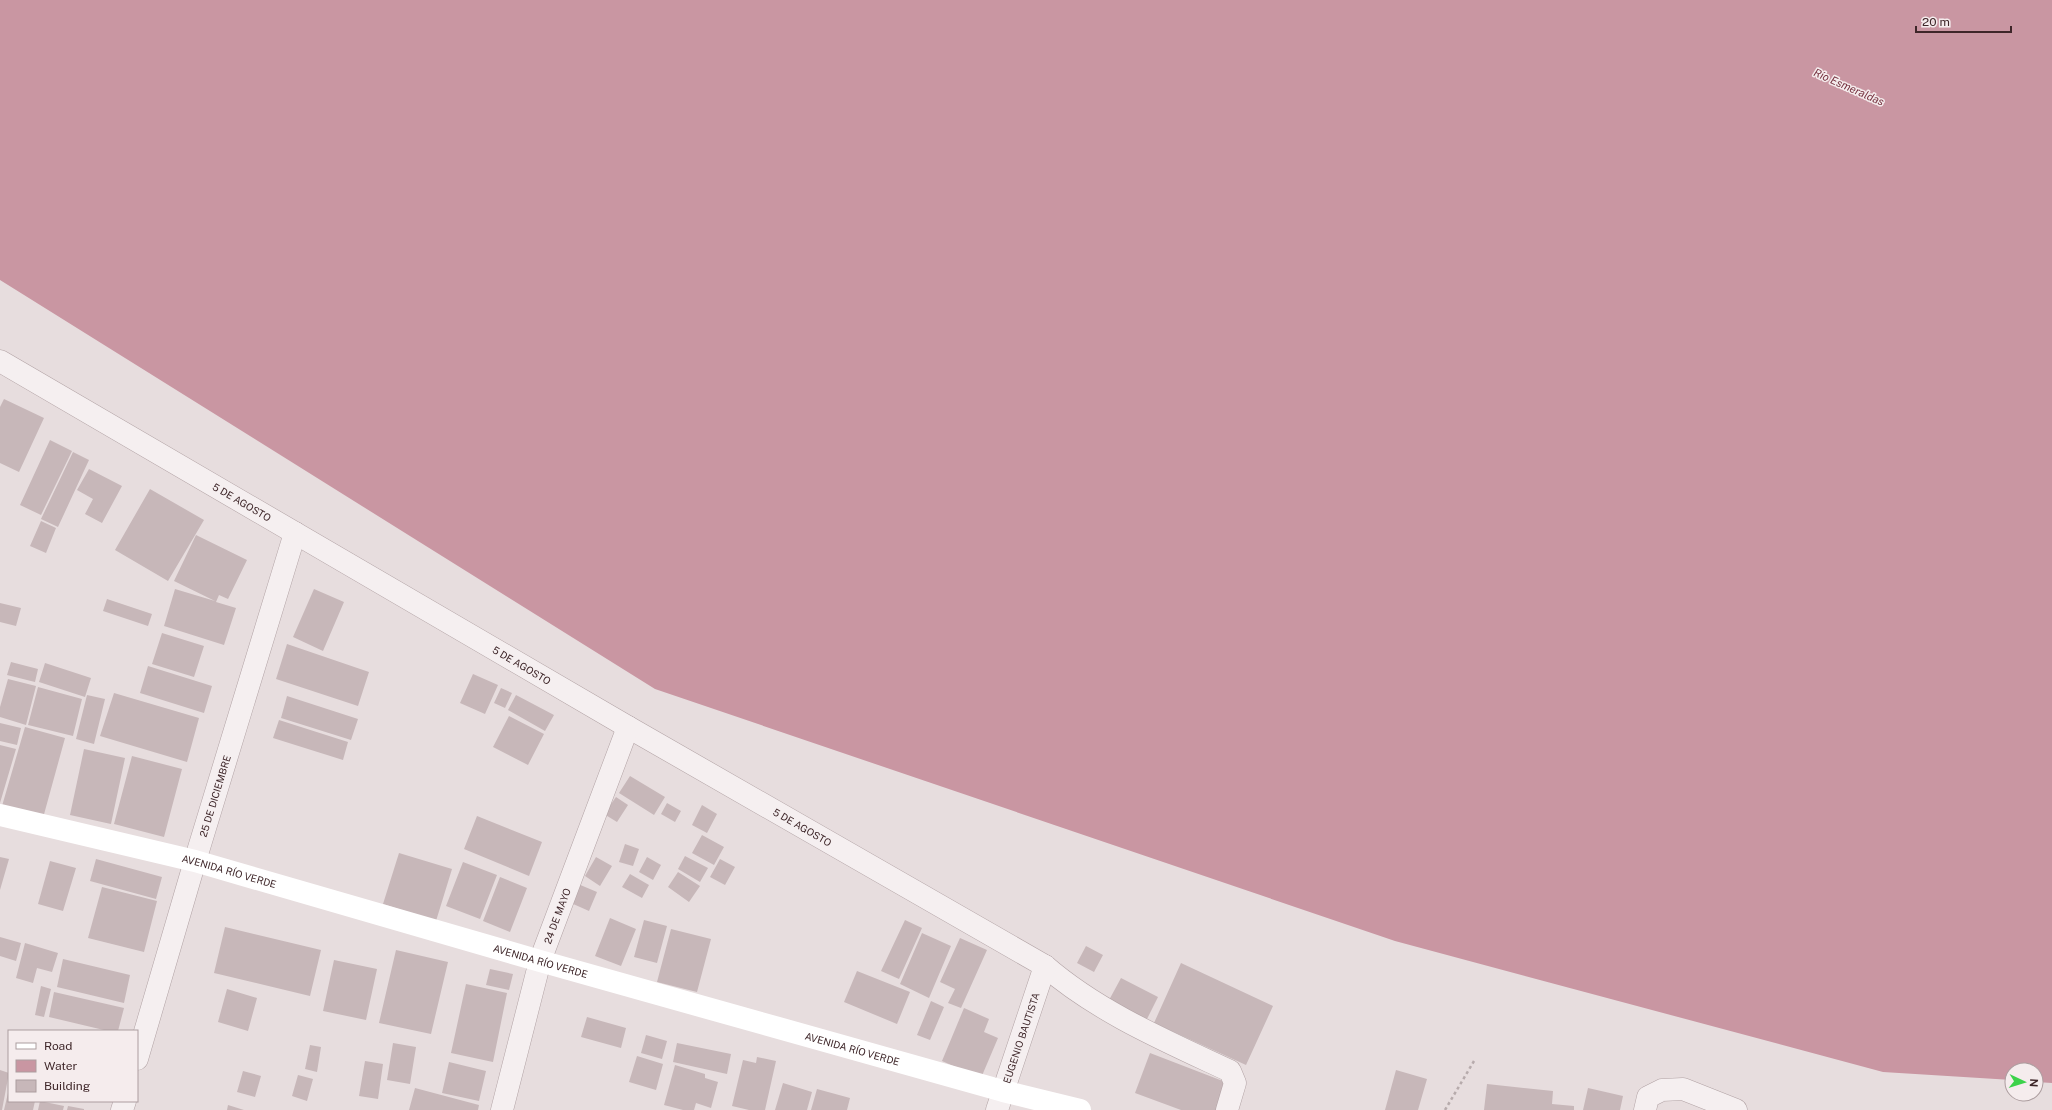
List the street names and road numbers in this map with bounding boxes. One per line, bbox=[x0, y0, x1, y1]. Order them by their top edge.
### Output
street label: 5 DE AGOSTO bbox=[211, 480, 273, 524]
street label: 5 DE AGOSTO bbox=[490, 643, 553, 687]
street label: 25 DE DICIEMBRE bbox=[197, 754, 233, 838]
street label: 5 DE AGOSTO bbox=[771, 805, 834, 849]
street label: AVENIDA RÍO VERDE bbox=[181, 852, 278, 890]
street label: 24 DE MAYO bbox=[541, 886, 573, 945]
street label: AVENIDA RÍO VERDE bbox=[492, 942, 589, 980]
street label: EUGENIO BAUTISTA bbox=[1000, 991, 1042, 1085]
street label: AVENIDA RÍO VERDE bbox=[804, 1030, 901, 1068]

